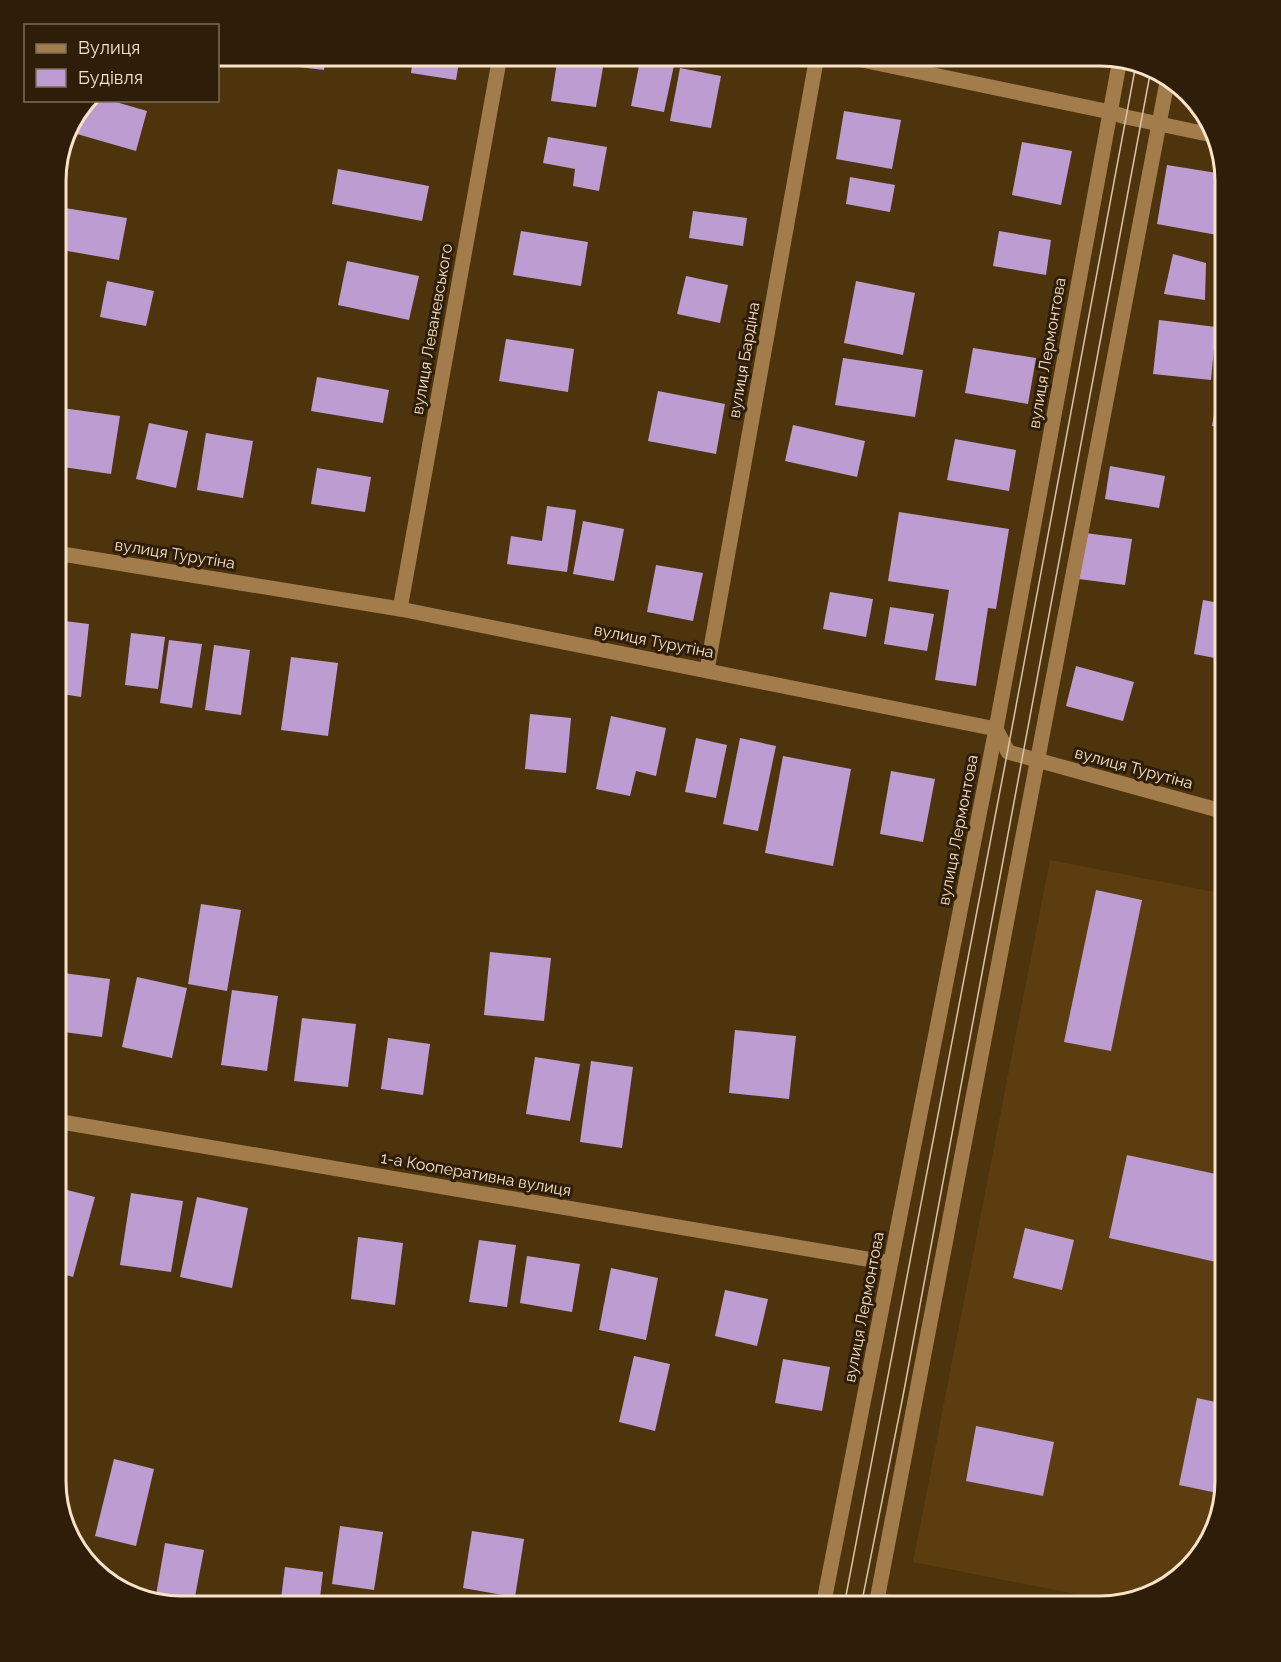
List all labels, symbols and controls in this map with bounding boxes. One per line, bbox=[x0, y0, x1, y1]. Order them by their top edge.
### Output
legend bbox=[24, 24, 219, 102]
text: Вулиця bbox=[78, 37, 140, 58]
text: Будівля bbox=[78, 67, 143, 88]
street label: вулиця Леваневського bbox=[408, 242, 456, 416]
street label: вулиця Лермонтова bbox=[1024, 276, 1070, 430]
street label: вулиця Бардіна bbox=[724, 301, 764, 419]
street label: вулиця Турутіна bbox=[113, 535, 237, 573]
street label: вулиця Турутіна bbox=[593, 620, 715, 662]
street label: вулиця Турутіна bbox=[1073, 743, 1195, 793]
street label: вулиця Лермонтова bbox=[934, 753, 982, 907]
street label: 1-а Кооперативна вулиця bbox=[379, 1148, 573, 1200]
street label: вулиця Лермонтова bbox=[840, 1230, 888, 1384]

